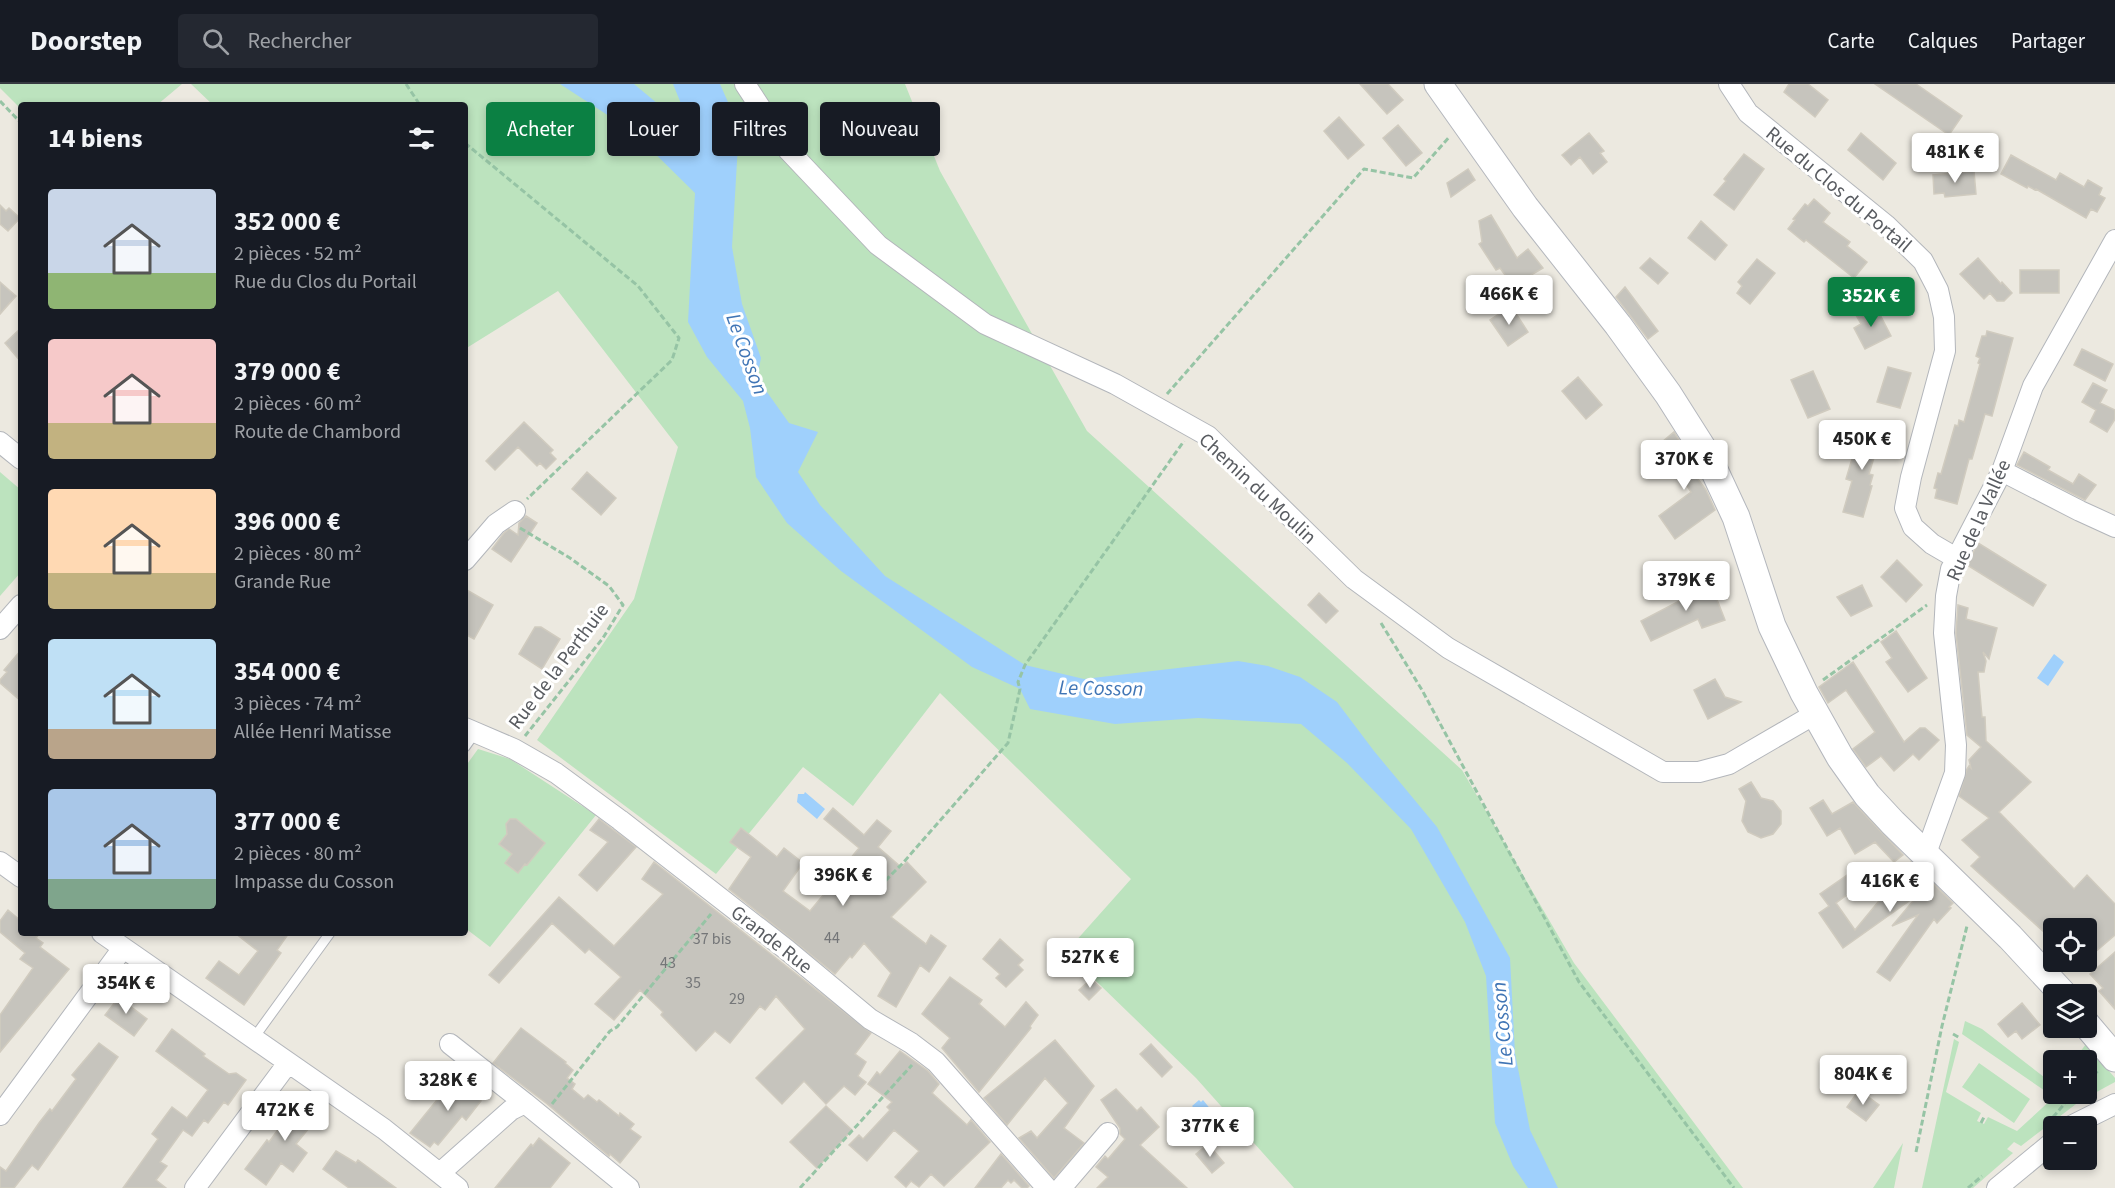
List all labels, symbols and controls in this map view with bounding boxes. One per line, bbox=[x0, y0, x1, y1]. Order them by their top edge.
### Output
search box bbox=[178, 14, 598, 68]
text: Doorstep bbox=[30, 21, 142, 61]
icon: search bbox=[199, 25, 232, 58]
text: Rechercher bbox=[247, 25, 351, 57]
text: Carte bbox=[1828, 26, 1875, 56]
text: Calques bbox=[1908, 26, 1978, 56]
text: Partager bbox=[2011, 26, 2085, 56]
chip: Acheter bbox=[486, 102, 595, 156]
chip: Louer bbox=[607, 102, 700, 156]
chip: Filtres bbox=[712, 102, 808, 156]
chip: Nouveau bbox=[820, 102, 940, 156]
text: 14 biens bbox=[48, 120, 143, 157]
street label: Rue du Clos du Portail bbox=[1759, 120, 1917, 259]
icon: filters bbox=[405, 122, 438, 155]
pin: 481K € bbox=[1906, 133, 2004, 184]
text: 481K € bbox=[1926, 138, 1984, 166]
text: 352 000 € bbox=[234, 203, 341, 240]
icon: home bbox=[96, 213, 168, 285]
text: 2 pièces · 52 m² bbox=[234, 240, 362, 268]
text: Rue du Clos du Portail bbox=[234, 268, 417, 296]
pin: 466K € bbox=[1460, 275, 1558, 326]
pin: 352K € bbox=[1822, 277, 1920, 328]
text: 466K € bbox=[1480, 280, 1538, 308]
text: 352K € bbox=[1842, 282, 1900, 310]
water label: Le Cosson bbox=[718, 309, 776, 399]
text: 379 000 € bbox=[234, 353, 341, 390]
icon: home bbox=[96, 363, 168, 435]
text: 2 pièces · 60 m² bbox=[234, 390, 362, 418]
text: Route de Chambord bbox=[234, 418, 401, 446]
pin: 450K € bbox=[1813, 420, 1911, 471]
text: 450K € bbox=[1833, 425, 1891, 453]
street label: Chemin du Moulin bbox=[1192, 427, 1322, 551]
pin: 370K € bbox=[1635, 440, 1733, 491]
text: 370K € bbox=[1655, 445, 1713, 473]
street label: Rue de la Vallée bbox=[1940, 455, 2018, 586]
text: 396 000 € bbox=[234, 503, 341, 540]
icon: home bbox=[96, 513, 168, 585]
text: 2 pièces · 80 m² bbox=[234, 540, 362, 568]
pin: 379K € bbox=[1637, 561, 1735, 612]
text: 379K € bbox=[1657, 566, 1715, 594]
text: Grande Rue bbox=[234, 568, 331, 596]
street label: Rue de la Perthuie bbox=[502, 598, 616, 736]
text: 354 000 € bbox=[234, 653, 341, 690]
icon: home bbox=[96, 663, 168, 735]
water label: Le Cosson bbox=[1058, 672, 1144, 704]
text: 3 pièces · 74 m² bbox=[234, 690, 362, 718]
text: Allée Henri Matisse bbox=[234, 718, 391, 746]
text: 377 000 € bbox=[234, 803, 341, 840]
icon: home bbox=[96, 813, 168, 885]
text: 2 pièces · 80 m² bbox=[234, 840, 362, 868]
pin: 396K € bbox=[794, 856, 892, 907]
text: 396K € bbox=[814, 861, 872, 889]
pin: 416K € bbox=[1841, 862, 1939, 913]
text: 416K € bbox=[1861, 867, 1919, 895]
text: Impasse du Cosson bbox=[234, 868, 394, 896]
street label: Grande Rue bbox=[725, 899, 818, 981]
map controls bbox=[2043, 918, 2097, 1170]
button: locate bbox=[2043, 918, 2097, 972]
house number: 44 bbox=[824, 927, 840, 949]
house number: 37 bis bbox=[693, 928, 732, 950]
pin: 527K € bbox=[1041, 938, 1139, 989]
text: 527K € bbox=[1061, 943, 1119, 971]
house number: 43 bbox=[660, 952, 676, 974]
pin: 354K € bbox=[77, 964, 175, 1015]
text: 354K € bbox=[97, 969, 155, 997]
house number: 35 bbox=[685, 972, 701, 994]
water label: Le Cosson bbox=[1483, 980, 1521, 1068]
button: layers bbox=[2043, 984, 2097, 1038]
house number: 29 bbox=[729, 988, 745, 1010]
button: + bbox=[2043, 1050, 2097, 1104]
pin: 804K € bbox=[1814, 1055, 1912, 1106]
text: 804K € bbox=[1834, 1060, 1892, 1088]
pin: 328K € bbox=[399, 1061, 497, 1112]
text: 328K € bbox=[419, 1066, 477, 1094]
pin: 472K € bbox=[236, 1091, 334, 1142]
text: 472K € bbox=[256, 1096, 314, 1124]
pin: 377K € bbox=[1161, 1107, 1259, 1158]
text: 377K € bbox=[1181, 1112, 1239, 1140]
button: − bbox=[2043, 1116, 2097, 1170]

